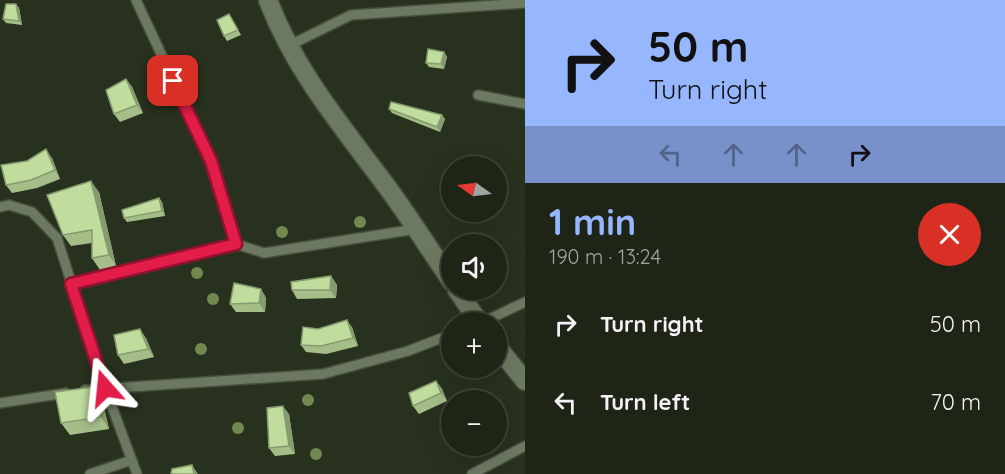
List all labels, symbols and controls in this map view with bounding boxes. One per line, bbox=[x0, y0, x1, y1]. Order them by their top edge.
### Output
text: 50 m bbox=[648, 20, 748, 73]
icon: right bbox=[549, 24, 627, 102]
pin bbox=[147, 55, 198, 106]
icon: arrive bbox=[156, 64, 189, 97]
text: Turn right bbox=[648, 72, 767, 106]
icon: left bbox=[654, 138, 687, 171]
icon: ahead bbox=[717, 138, 750, 171]
icon: ahead bbox=[780, 138, 813, 171]
icon: right bbox=[843, 138, 876, 171]
north arrow bbox=[441, 156, 507, 222]
map controls bbox=[441, 156, 507, 456]
text: 1 min bbox=[549, 199, 636, 244]
button: close bbox=[918, 203, 981, 266]
button: sound bbox=[441, 234, 507, 300]
text: 190 m · 13:24 bbox=[549, 244, 661, 269]
icon: right bbox=[549, 308, 582, 341]
text: Turn right bbox=[600, 310, 704, 338]
text: 50 m bbox=[930, 310, 981, 338]
button: + bbox=[441, 312, 507, 378]
position arrow bbox=[73, 356, 137, 420]
icon: left bbox=[549, 386, 582, 419]
text: Turn left bbox=[600, 388, 690, 416]
text: 70 m bbox=[931, 388, 981, 416]
button: − bbox=[441, 390, 507, 456]

